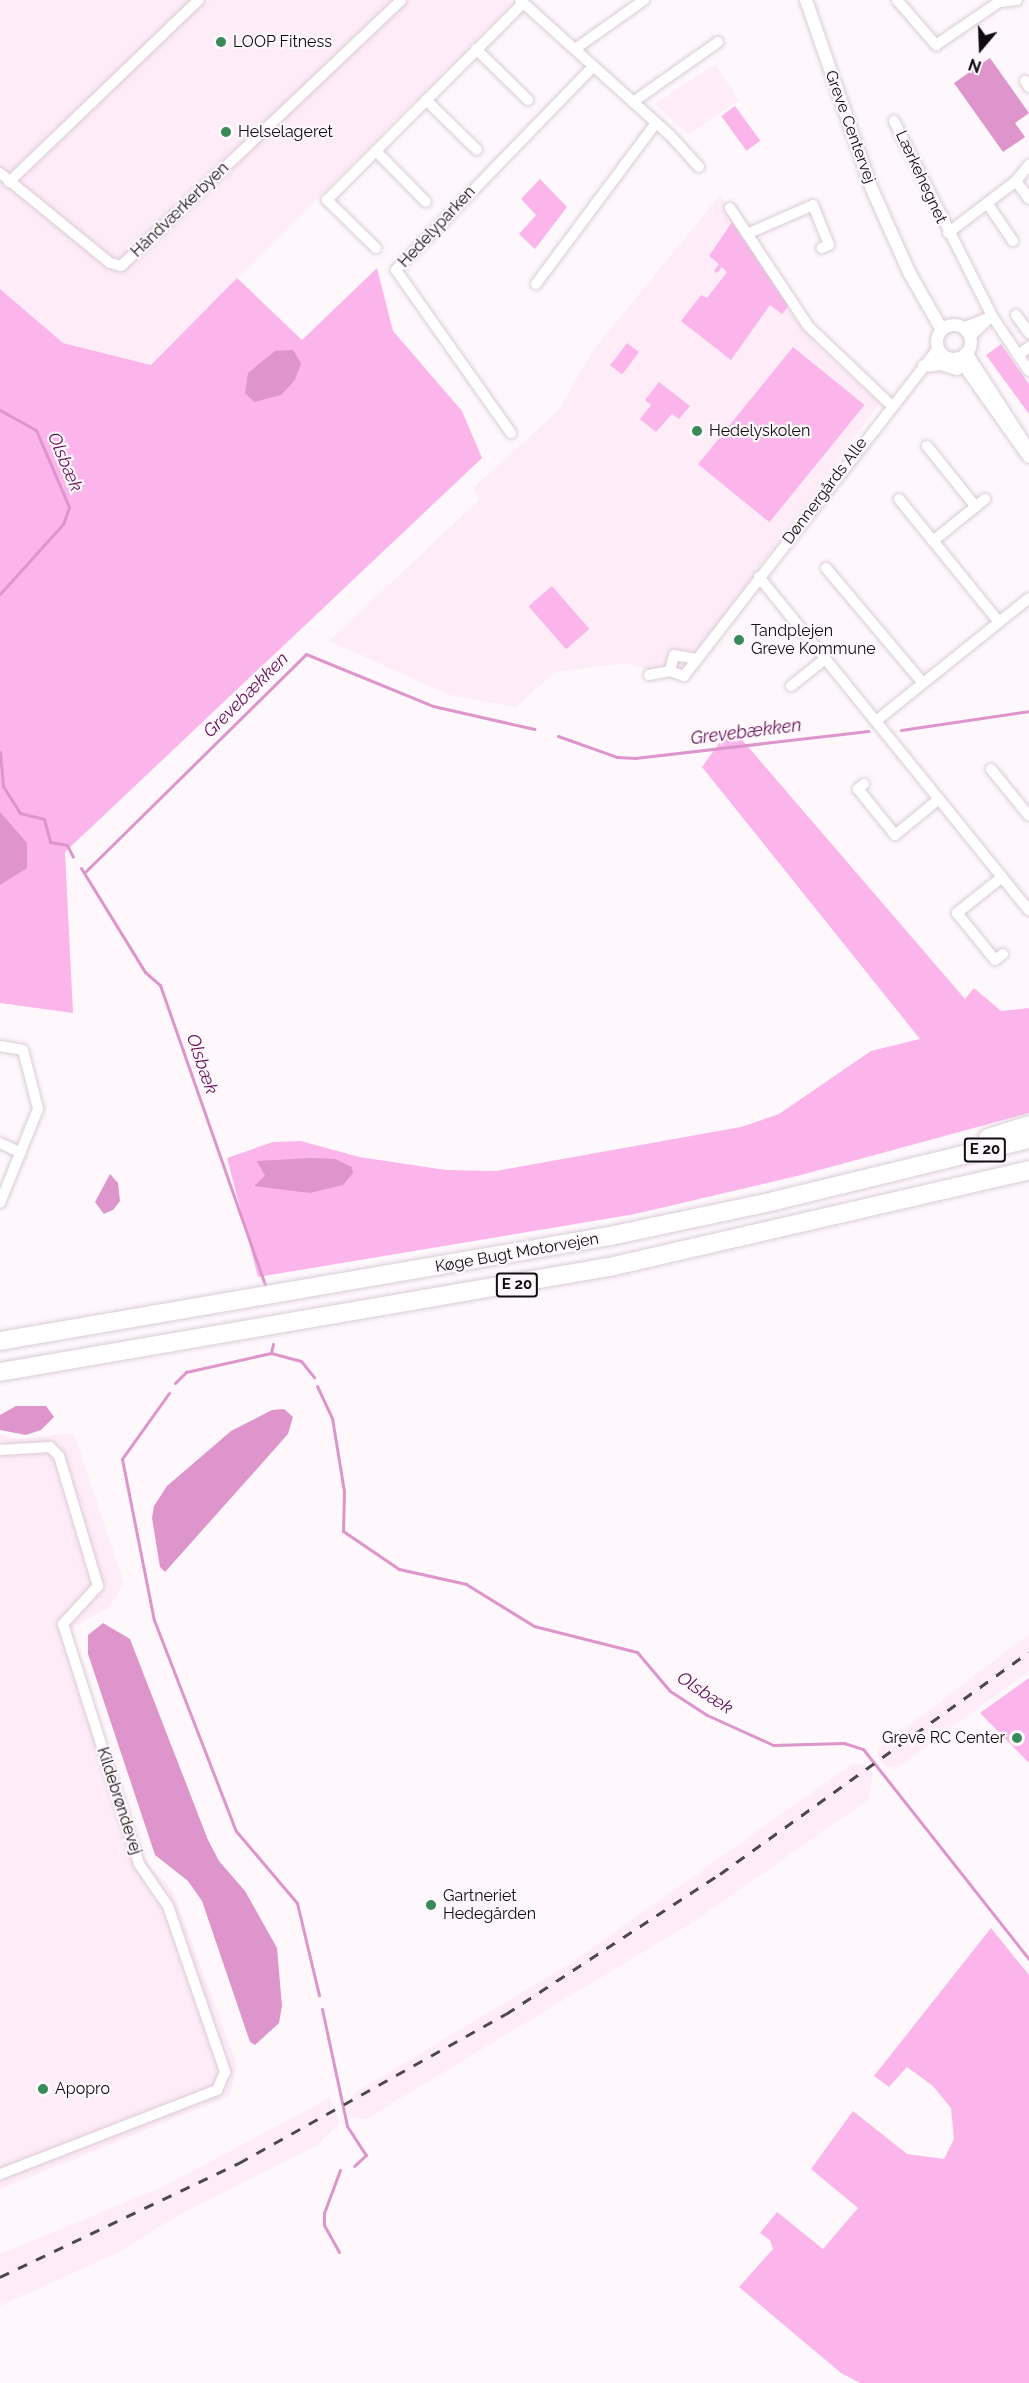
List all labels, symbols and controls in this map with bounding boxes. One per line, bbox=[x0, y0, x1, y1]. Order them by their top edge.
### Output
north arrow bbox=[951, 18, 1011, 78]
place label: LOOP Fitness bbox=[233, 32, 332, 52]
marker: LOOP Fitness bbox=[214, 35, 228, 49]
text: N bbox=[966, 55, 984, 76]
street label: Greve Centervej bbox=[821, 68, 879, 186]
place label: Helselageret bbox=[238, 122, 333, 142]
marker: Helselageret bbox=[219, 125, 233, 139]
street label: Lærkehegnet bbox=[891, 128, 951, 226]
street label: Håndværkerbyen bbox=[127, 159, 233, 261]
street label: Hedelyparken bbox=[394, 182, 480, 272]
place label: Hedelyskolen bbox=[709, 421, 810, 441]
marker: Hedelyskolen bbox=[690, 424, 704, 438]
water label: Olsbæk bbox=[43, 429, 87, 495]
street label: Dønnergårds Alle bbox=[778, 434, 872, 548]
place label: Tandplejen Greve Kommune bbox=[751, 621, 876, 659]
marker: Tandplejen Greve Kommune bbox=[732, 633, 746, 647]
water label: Grevebækken bbox=[199, 648, 293, 742]
water label: Grevebækken bbox=[689, 714, 803, 750]
water label: Olsbæk bbox=[182, 1031, 222, 1097]
road number: E 20 bbox=[962, 1138, 1008, 1162]
street label: Køge Bugt Motorvejen bbox=[434, 1229, 600, 1277]
road number: E 20 bbox=[494, 1273, 540, 1297]
water label: Olsbæk bbox=[673, 1667, 737, 1719]
place label: Greve RC Center bbox=[882, 1728, 1005, 1748]
marker: Greve RC Center bbox=[1010, 1731, 1024, 1745]
street label: Kildebrøndevej bbox=[93, 1745, 145, 1857]
place label: Gartneriet Hedegården bbox=[443, 1886, 536, 1924]
marker: Gartneriet Hedegården bbox=[424, 1898, 438, 1912]
place label: Apopro bbox=[55, 2079, 110, 2099]
marker: Apopro bbox=[36, 2082, 50, 2096]

